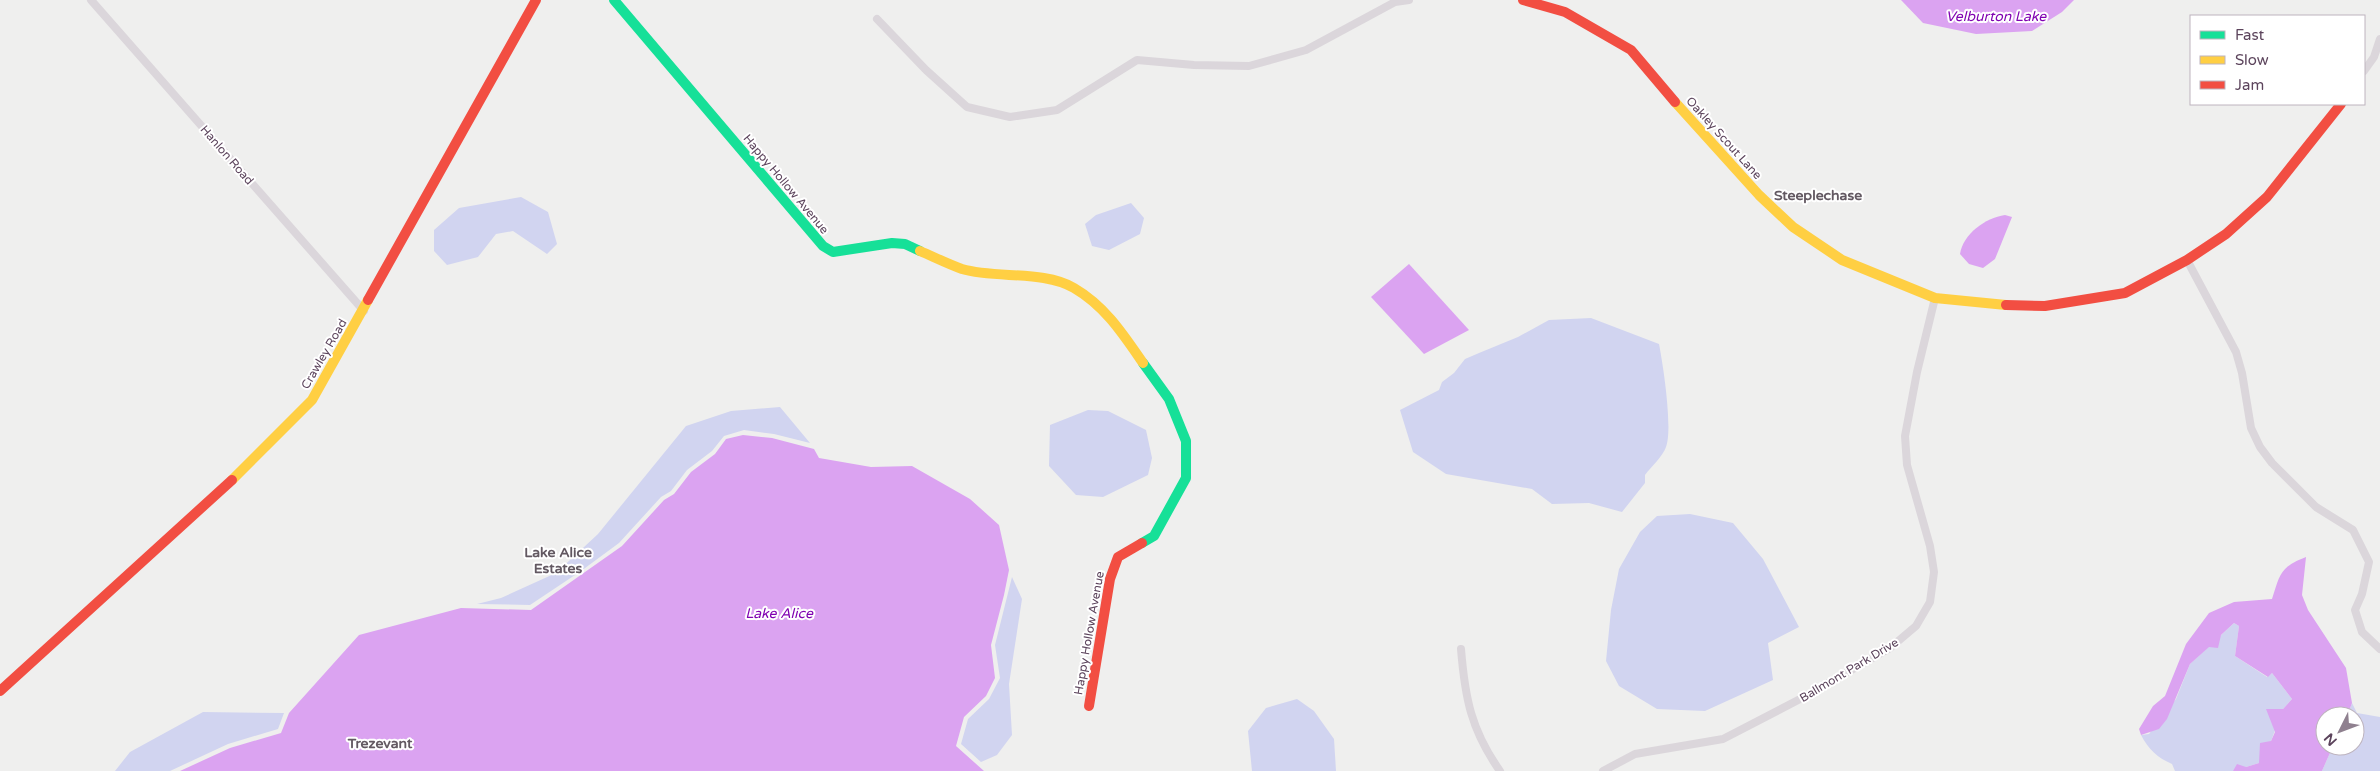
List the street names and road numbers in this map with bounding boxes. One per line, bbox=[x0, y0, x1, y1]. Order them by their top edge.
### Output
street label: Oakley Scout Lane bbox=[1683, 94, 1765, 182]
street label: Hanlon Road bbox=[197, 122, 257, 188]
street label: Happy Hollow Avenue bbox=[740, 131, 832, 237]
street label: Crawley Road bbox=[298, 317, 350, 391]
street label: Happy Hollow Avenue bbox=[1071, 570, 1107, 696]
street label: Ballmont Park Drive bbox=[1797, 635, 1901, 705]

